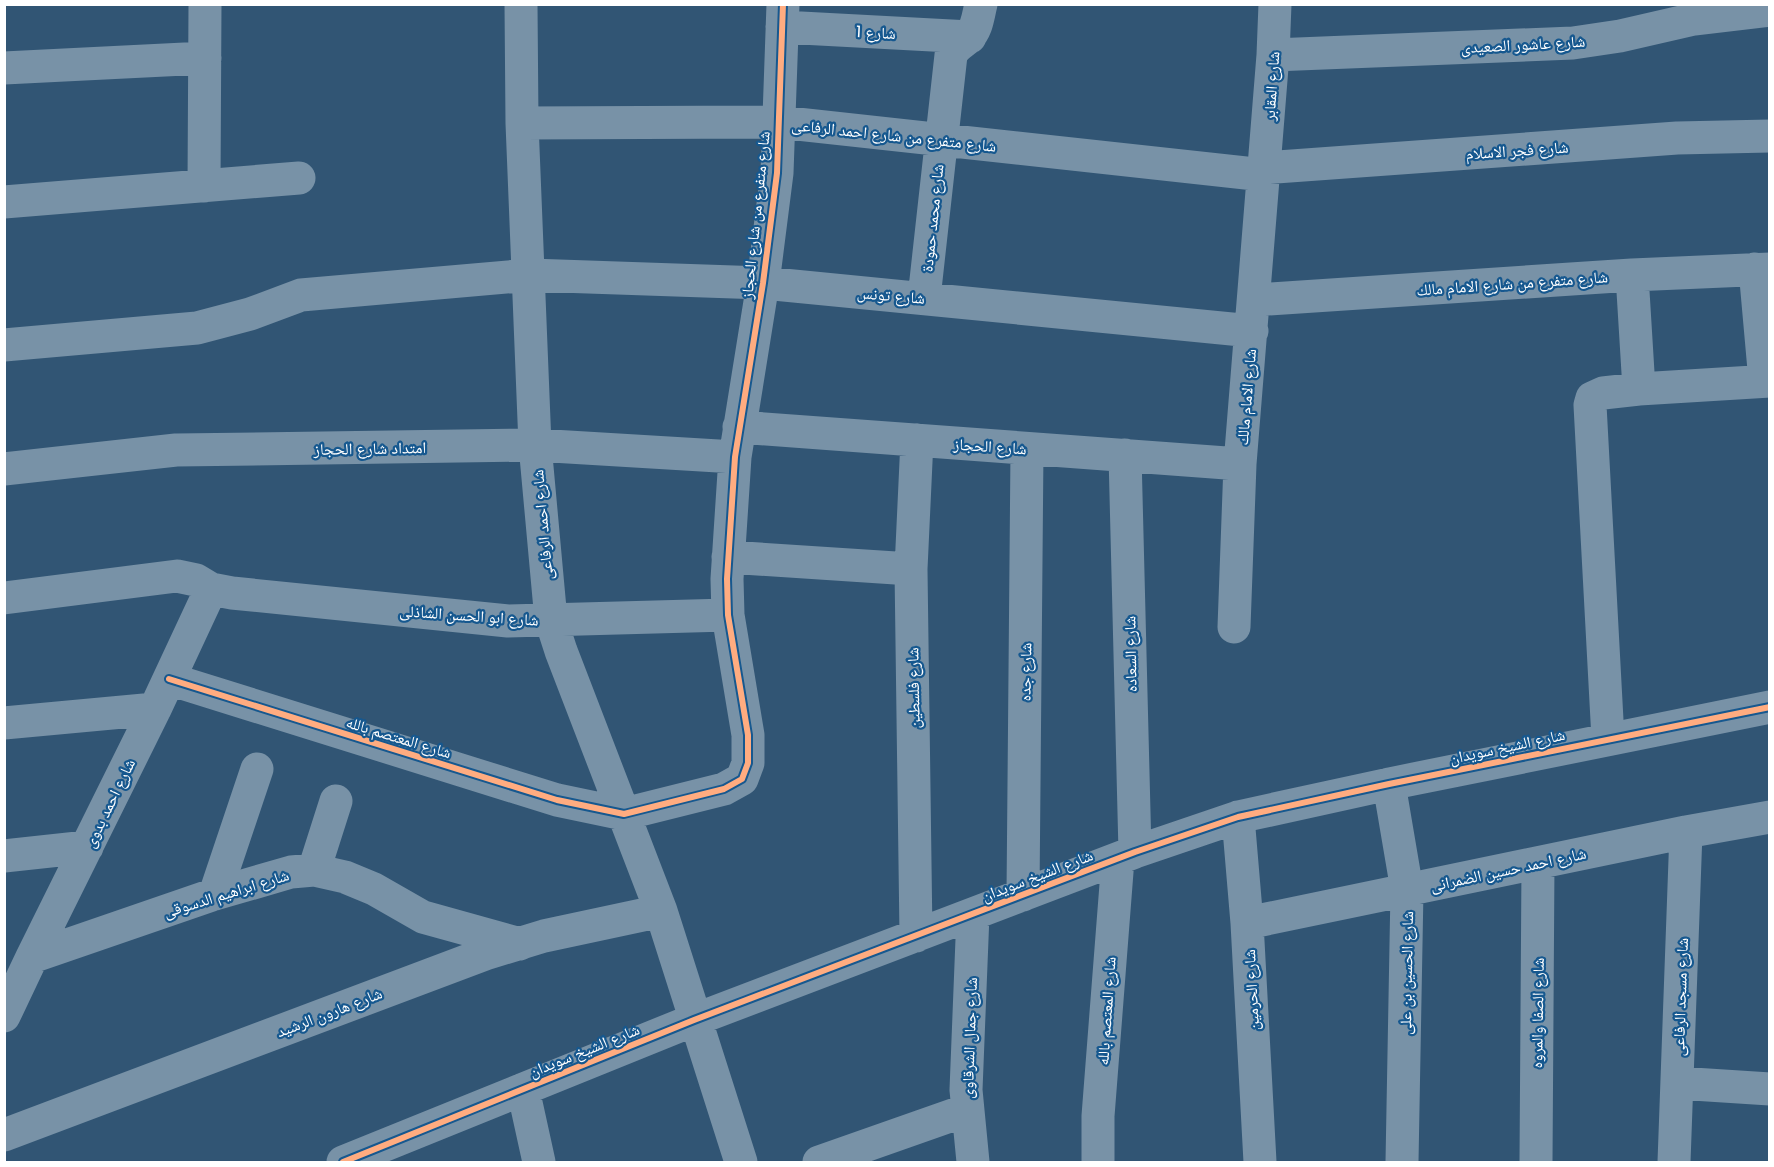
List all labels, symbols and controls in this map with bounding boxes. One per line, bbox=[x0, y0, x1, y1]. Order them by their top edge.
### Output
street label: شارع 1 bbox=[855, 20, 896, 45]
street label: شارع عاشور الصعيدى bbox=[1460, 30, 1586, 59]
street label: شارع المقابر bbox=[1258, 51, 1285, 123]
street label: شارع متفرع من شارع احمد الرفاعى bbox=[790, 113, 998, 158]
street label: شارع متفرع من شارع الحجاز bbox=[735, 130, 776, 301]
street label: شارع فجر الاسلام bbox=[1465, 135, 1569, 166]
street label: شارع محمد حمودة bbox=[915, 163, 950, 273]
street label: شارع متفرع من شارع الامام مالك bbox=[1415, 265, 1609, 302]
street label: شارع تونس bbox=[856, 281, 926, 310]
street label: شارع الامام مالك bbox=[1231, 348, 1262, 446]
street label: شارع الحجاز bbox=[952, 432, 1027, 461]
street label: امتداد شارع الحجاز bbox=[313, 436, 426, 461]
street label: شارع احمد الرفاعى bbox=[526, 469, 559, 581]
street label: شارع ابو الحسن الشاذلى bbox=[399, 599, 539, 632]
street label: شارع السعاده bbox=[1118, 616, 1143, 692]
street label: شارع جده bbox=[1013, 642, 1038, 702]
street label: شارع فلسطين bbox=[901, 647, 926, 729]
street label: شارع المعتصم بالله bbox=[343, 711, 454, 764]
street label: شارع الشيخ سويدان bbox=[1447, 723, 1567, 770]
street label: شارع احمد بدوى bbox=[78, 755, 141, 852]
street label: شارع احمد حسين الضمرانى bbox=[1428, 842, 1588, 897]
street label: شارع الشيخ سويدان bbox=[978, 844, 1096, 907]
street label: شارع ابراهيم الدسوقى bbox=[160, 863, 292, 924]
street label: شارع الحسين بن على bbox=[1394, 911, 1419, 1035]
street label: شارع مسجد الرفاعى bbox=[1667, 937, 1694, 1057]
street label: شارع الحرمين bbox=[1238, 949, 1265, 1031]
street label: شارع المعتصم بالله bbox=[1091, 956, 1122, 1066]
street label: شارع الصفا والمروه bbox=[1525, 958, 1550, 1069]
street label: شارع جمال الشرقاوى bbox=[956, 977, 983, 1099]
street label: شارع هارون الرشيد bbox=[273, 982, 385, 1043]
street label: شارع الشيخ سويدان bbox=[525, 1018, 643, 1083]

